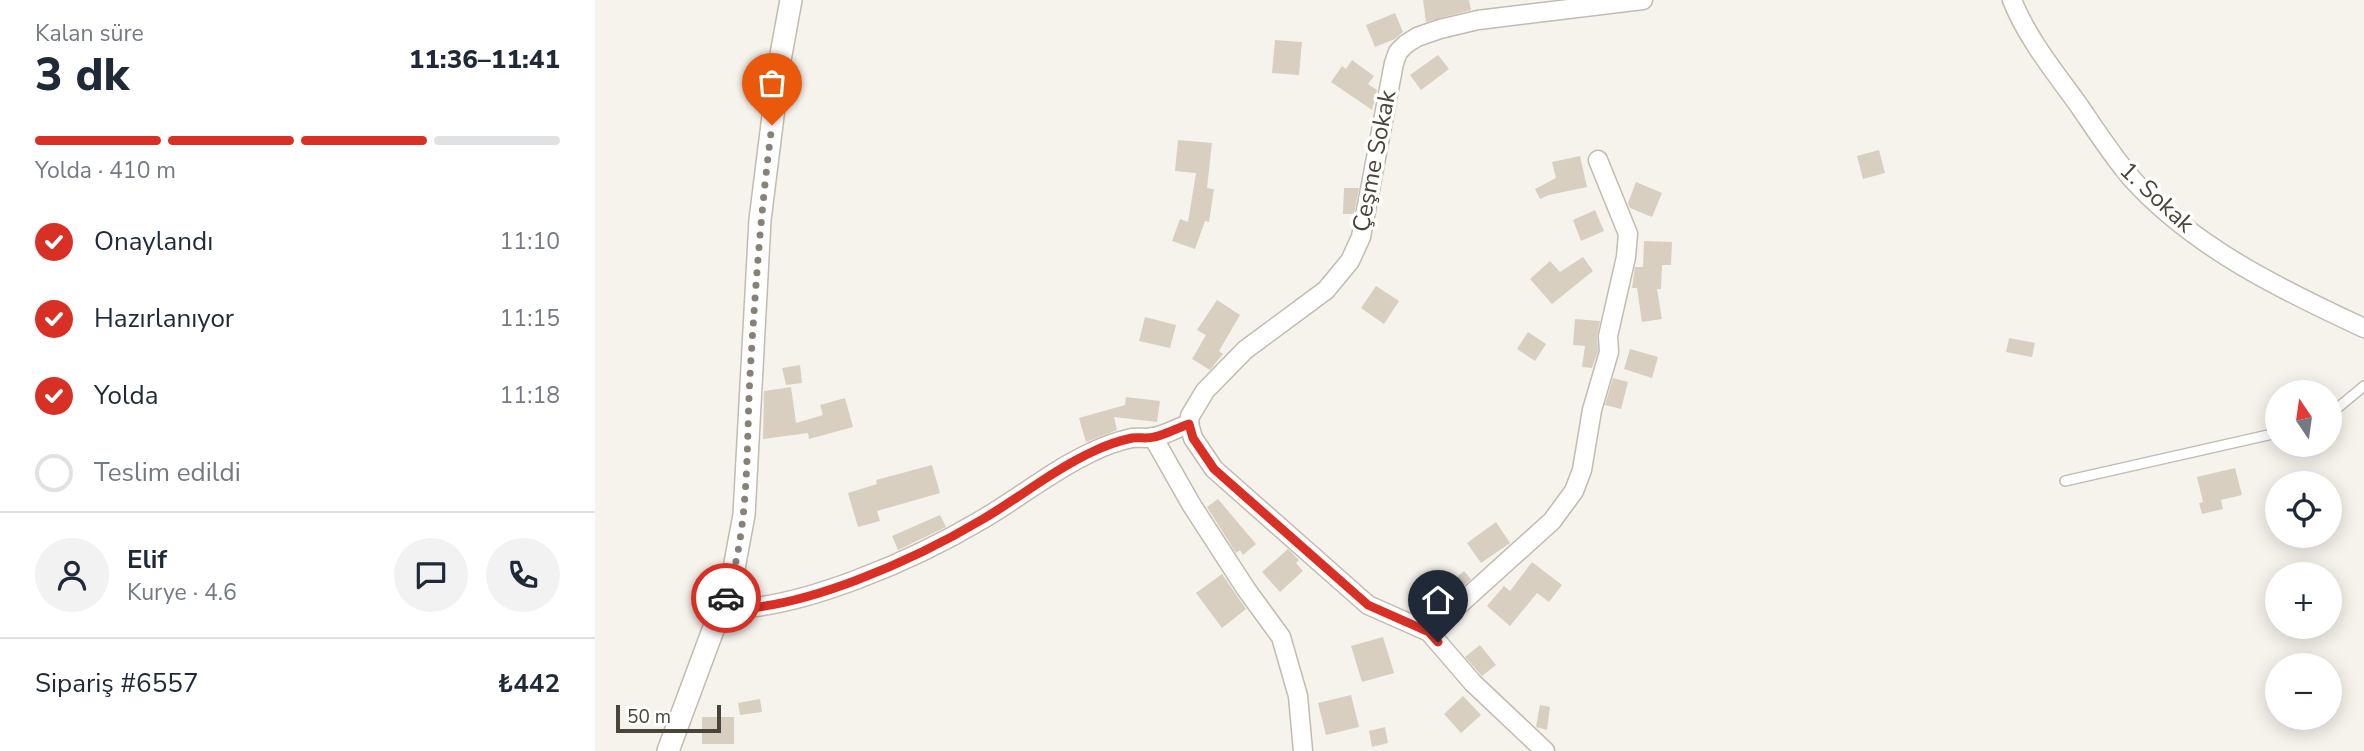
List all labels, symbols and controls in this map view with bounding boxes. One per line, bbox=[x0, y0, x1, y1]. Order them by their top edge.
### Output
text: Kalan süre bbox=[35, 18, 144, 49]
text: 11:36–11:41 bbox=[409, 42, 560, 77]
text: 3 dk bbox=[35, 43, 129, 106]
pin bbox=[742, 53, 802, 125]
icon: bag bbox=[753, 64, 791, 102]
street label: Çeşme Sokak bbox=[1345, 86, 1404, 235]
street label: 1. Sokak bbox=[2113, 154, 2202, 240]
text: Yolda · 410 m bbox=[35, 155, 176, 186]
icon: check bbox=[35, 223, 73, 261]
text: Onaylandı bbox=[94, 224, 213, 259]
text: 11:10 bbox=[500, 226, 560, 257]
icon: check bbox=[35, 300, 73, 338]
text: Hazırlanıyor bbox=[94, 301, 234, 336]
text: 11:15 bbox=[500, 303, 560, 334]
icon: check bbox=[35, 377, 73, 415]
text: Yolda bbox=[94, 378, 158, 413]
text: 11:18 bbox=[500, 380, 560, 411]
north arrow bbox=[2265, 380, 2341, 457]
map controls bbox=[2265, 380, 2342, 730]
text: Teslim edildi bbox=[94, 455, 241, 490]
button: locate bbox=[2265, 471, 2342, 548]
button: person bbox=[35, 538, 109, 612]
button: chat bbox=[394, 538, 468, 612]
button: phone bbox=[486, 538, 560, 612]
text: Elif bbox=[127, 542, 167, 577]
button: + bbox=[2265, 562, 2342, 639]
courier bbox=[691, 563, 761, 633]
pin bbox=[1408, 570, 1468, 642]
text: Kurye · 4.6 bbox=[127, 577, 237, 608]
icon: car bbox=[707, 579, 745, 617]
icon: home bbox=[1419, 581, 1457, 619]
button: − bbox=[2265, 653, 2342, 730]
text: Sipariş #6557 bbox=[35, 666, 199, 701]
text: ₺442 bbox=[498, 666, 560, 701]
scale bar bbox=[616, 702, 721, 734]
text: 50 m bbox=[627, 704, 671, 730]

